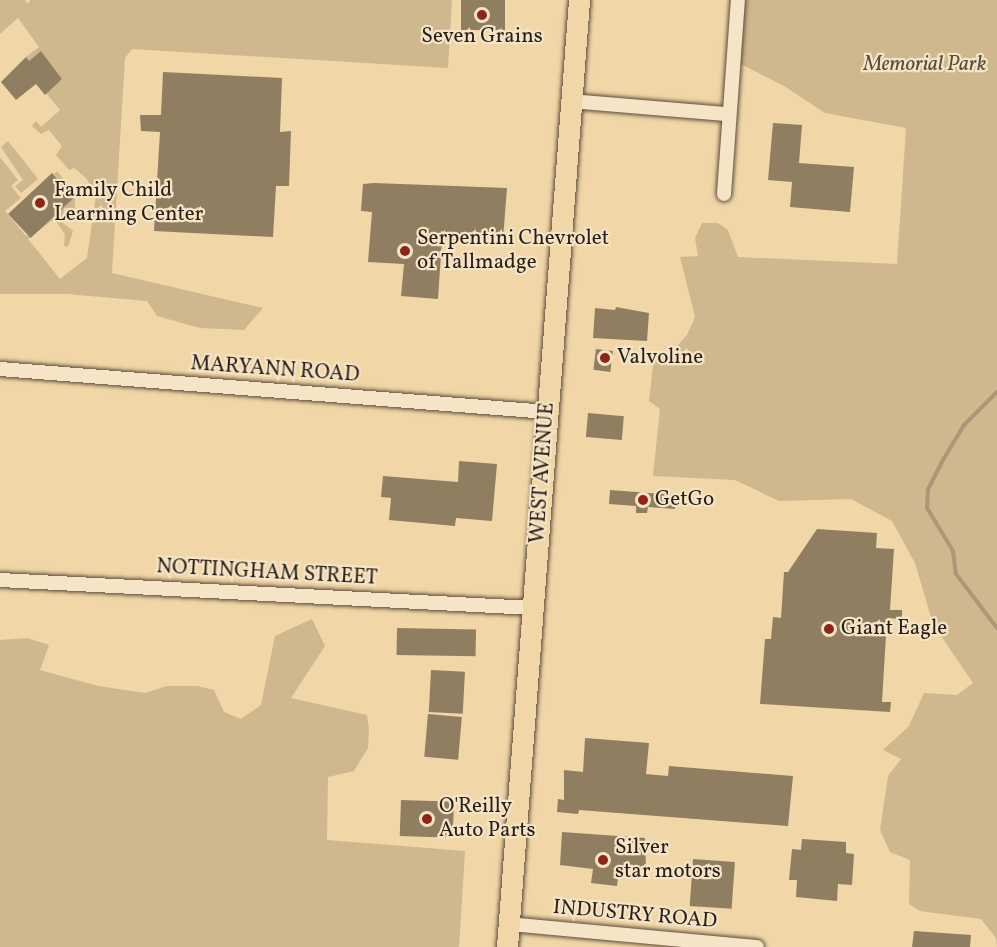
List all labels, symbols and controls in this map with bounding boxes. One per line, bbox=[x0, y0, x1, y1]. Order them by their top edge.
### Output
marker: Seven Grains bbox=[475, 8, 489, 22]
place label: Seven Grains bbox=[421, 24, 543, 50]
park label: Memorial Park bbox=[864, 52, 986, 78]
place label: Family Child Learning Center bbox=[54, 178, 203, 228]
marker: Family Child Learning Center bbox=[31, 194, 49, 212]
place label: Serpentini Chevrolet of Tallmadge bbox=[417, 226, 609, 276]
marker: Serpentini Chevrolet of Tallmadge bbox=[398, 244, 412, 258]
place label: Valvoline bbox=[617, 345, 703, 371]
marker: Valvoline bbox=[598, 351, 612, 365]
street label: MARYANN ROAD bbox=[190, 352, 360, 388]
street label: WEST AVENUE bbox=[525, 401, 561, 545]
place label: GetGo bbox=[655, 487, 714, 513]
marker: GetGo bbox=[636, 493, 650, 507]
street label: NOTTINGHAM STREET bbox=[156, 555, 378, 591]
place label: Giant Eagle bbox=[841, 616, 947, 642]
marker: Giant Eagle bbox=[822, 622, 836, 636]
place label: O'Reilly Auto Parts bbox=[439, 794, 536, 844]
marker: O'Reilly Auto Parts bbox=[420, 812, 434, 826]
place label: Silver star motors bbox=[615, 835, 721, 885]
marker: Silver star motors bbox=[596, 853, 610, 867]
street label: INDUSTRY ROAD bbox=[552, 895, 718, 935]

